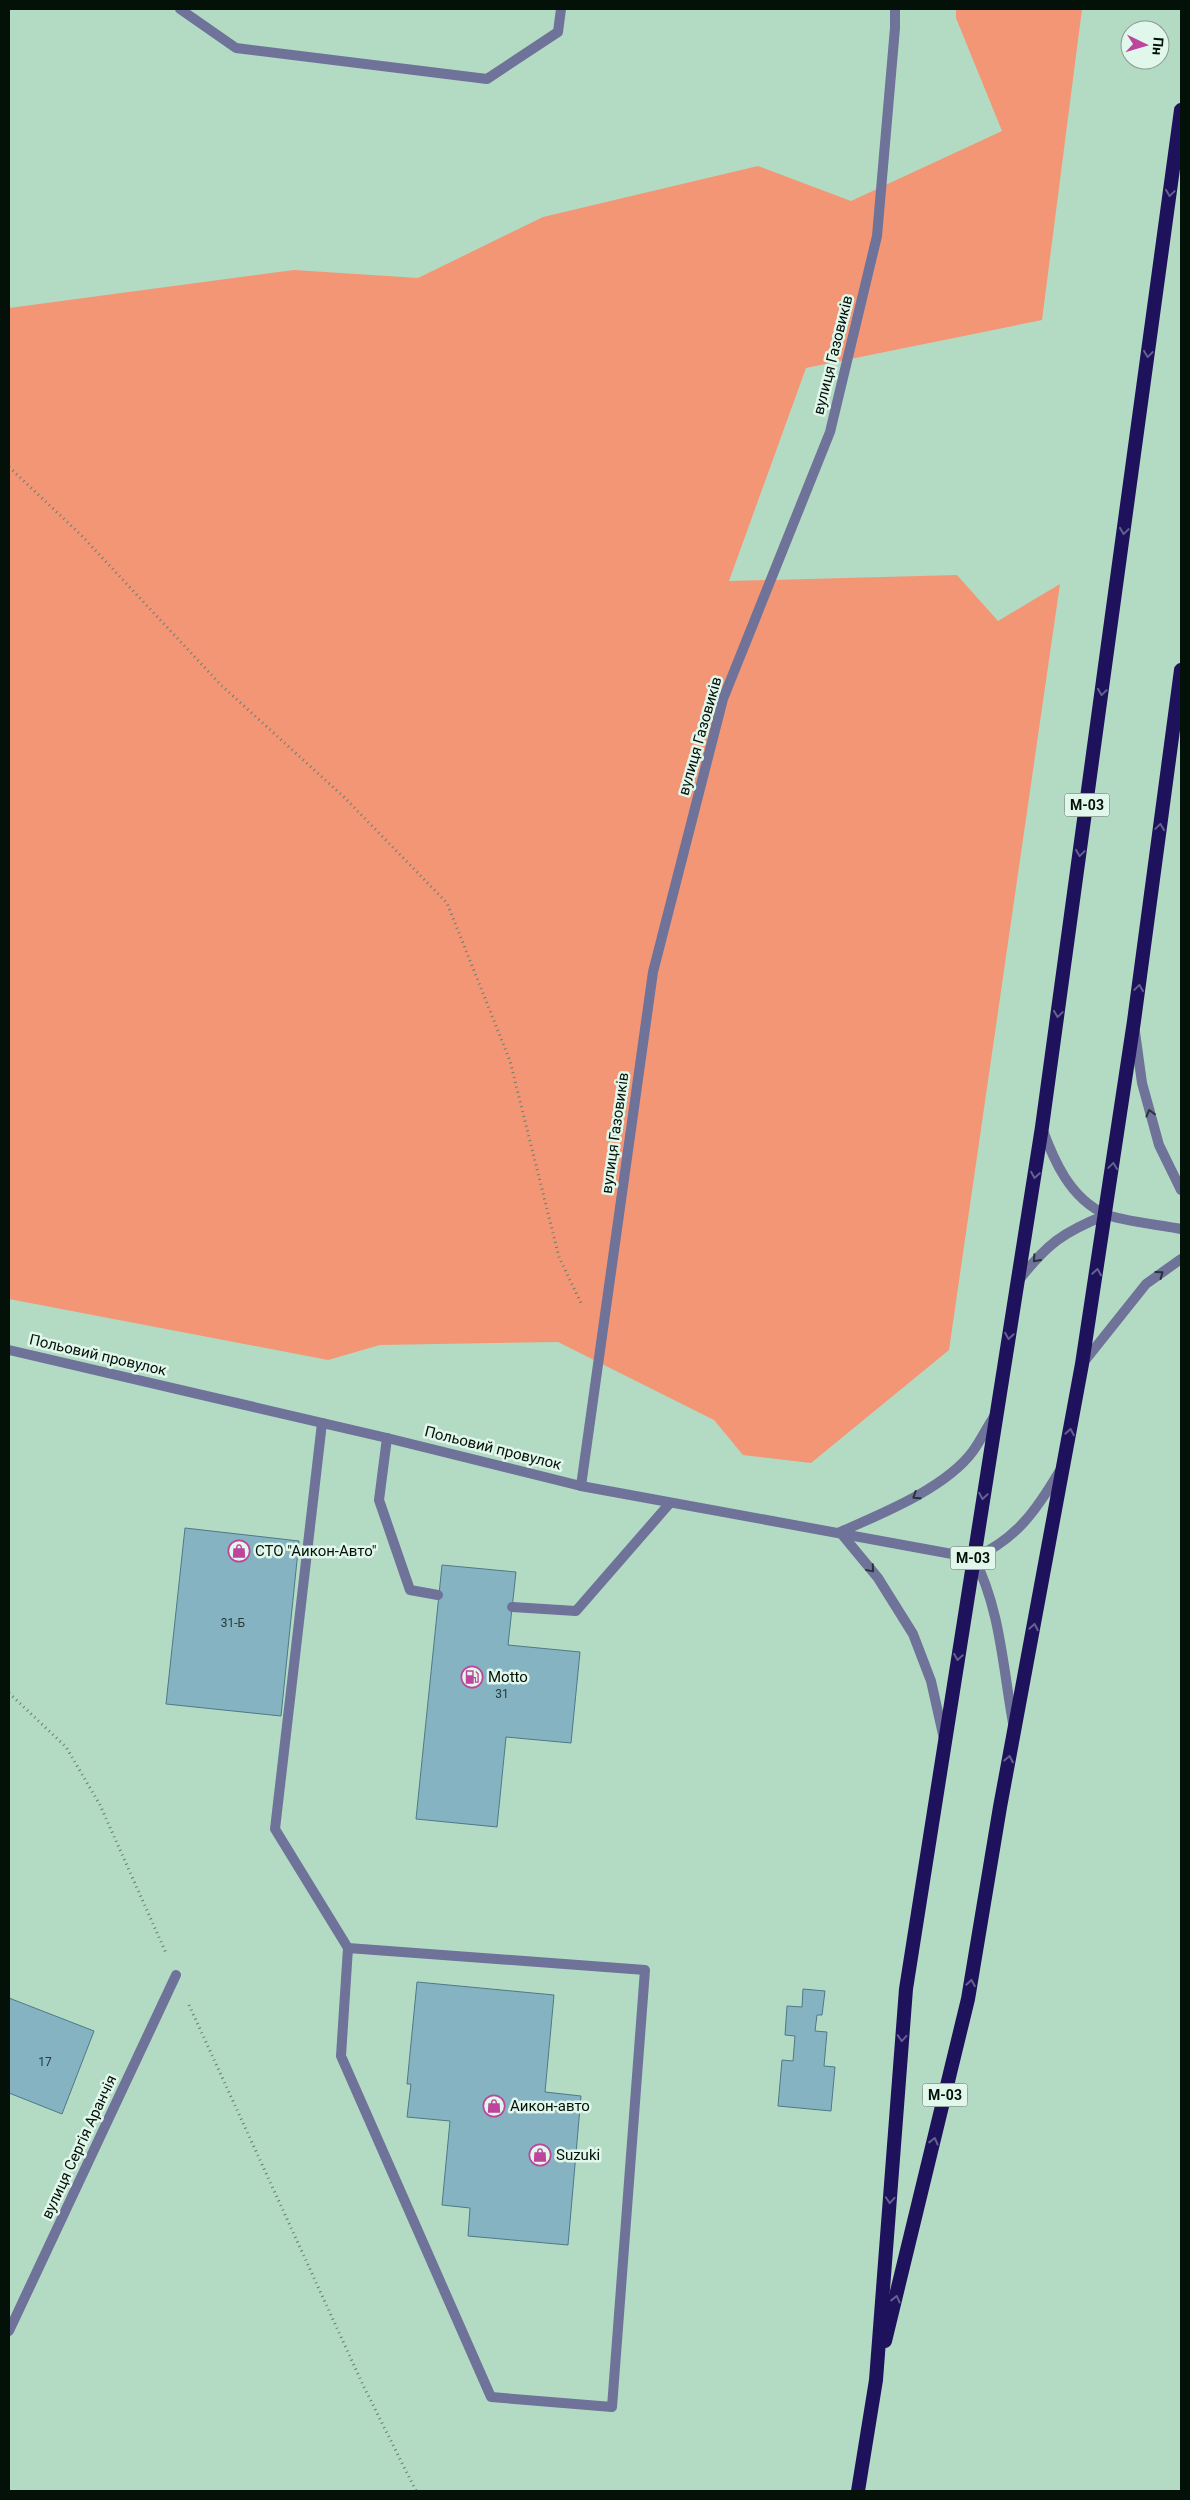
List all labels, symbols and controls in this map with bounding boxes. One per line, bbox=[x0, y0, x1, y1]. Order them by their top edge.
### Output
north arrow bbox=[1120, 20, 1170, 70]
text: Пн bbox=[1149, 37, 1167, 56]
one-way arrow bbox=[1165, 189, 1176, 197]
street label: вулиця Газовиків bbox=[809, 294, 857, 416]
one-way arrow bbox=[1143, 350, 1154, 358]
one-way arrow bbox=[1119, 528, 1130, 536]
street label: вулиця Газовиків bbox=[675, 675, 725, 797]
one-way arrow bbox=[1097, 689, 1108, 697]
road number: М-03 bbox=[1064, 794, 1110, 816]
one-way arrow bbox=[1155, 823, 1165, 832]
one-way arrow bbox=[1075, 850, 1086, 858]
one-way arrow bbox=[1133, 984, 1143, 993]
one-way arrow bbox=[1053, 1011, 1064, 1019]
street label: вулиця Газовиків bbox=[598, 1071, 632, 1195]
one-way arrow bbox=[1146, 1109, 1156, 1117]
one-way arrow bbox=[1107, 1162, 1118, 1170]
one-way arrow bbox=[1030, 1171, 1040, 1180]
one-way arrow bbox=[1033, 1253, 1042, 1262]
one-way arrow bbox=[1091, 1268, 1101, 1276]
one-way arrow bbox=[1154, 1271, 1163, 1280]
street label: Польовий провулок bbox=[28, 1330, 168, 1380]
one-way arrow bbox=[1004, 1331, 1014, 1340]
street label: Польовий провулок bbox=[423, 1422, 563, 1474]
one-way arrow bbox=[1064, 1428, 1074, 1437]
one-way arrow bbox=[912, 1490, 921, 1499]
one-way arrow bbox=[979, 1492, 989, 1500]
shop icon: СТО "Аикон-Авто" bbox=[227, 1539, 251, 1563]
place label: СТО "Аикон-Авто" bbox=[255, 1542, 377, 1560]
road number: М-03 bbox=[950, 1546, 996, 1570]
one-way arrow bbox=[865, 1564, 874, 1573]
house number: 31-Б bbox=[221, 1616, 246, 1630]
one-way arrow bbox=[1029, 1622, 1039, 1631]
one-way arrow bbox=[954, 1652, 964, 1661]
fuel station icon: Motto bbox=[460, 1665, 484, 1689]
place label: Motto bbox=[488, 1668, 528, 1686]
house number: 31 bbox=[495, 1687, 509, 1701]
one-way arrow bbox=[1003, 1754, 1013, 1763]
one-way arrow bbox=[965, 1979, 976, 1987]
one-way arrow bbox=[897, 2034, 908, 2042]
house number: 17 bbox=[38, 2055, 52, 2069]
street label: вулиця Сергія Аранчія bbox=[38, 2072, 120, 2222]
road number: М-03 bbox=[922, 2084, 968, 2106]
shop icon: Аикон-авто bbox=[482, 2094, 506, 2118]
place label: Аикон-авто bbox=[510, 2097, 590, 2115]
one-way arrow bbox=[928, 2137, 939, 2146]
shop icon: Suzuki bbox=[528, 2143, 552, 2167]
place label: Suzuki bbox=[556, 2146, 600, 2164]
one-way arrow bbox=[884, 2196, 895, 2204]
one-way arrow bbox=[890, 2296, 900, 2304]

